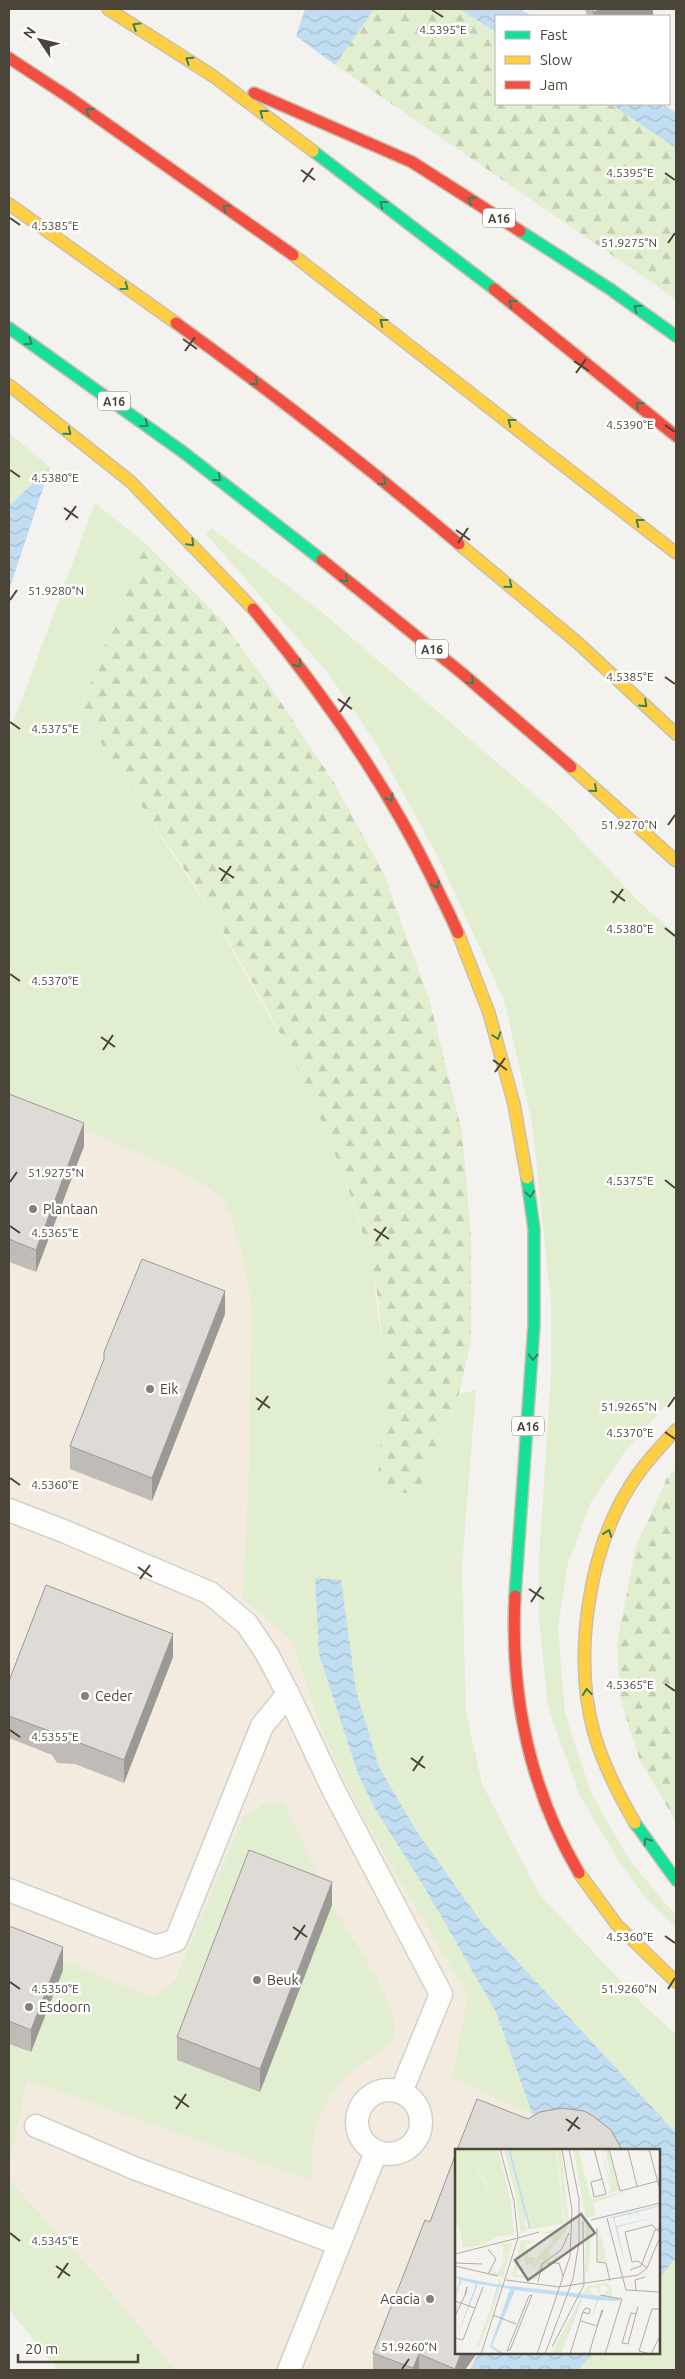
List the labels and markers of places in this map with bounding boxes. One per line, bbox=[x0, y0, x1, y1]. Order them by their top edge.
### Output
place label: Plantaan bbox=[43, 1201, 98, 1217]
marker: Plantaan bbox=[27, 1203, 39, 1215]
place label: Eik bbox=[160, 1381, 178, 1397]
marker: Eik bbox=[144, 1383, 156, 1395]
place label: Ceder bbox=[95, 1688, 133, 1704]
marker: Ceder bbox=[79, 1690, 91, 1702]
place label: Beuk bbox=[267, 1972, 299, 1988]
marker: Beuk bbox=[251, 1974, 263, 1986]
place label: Esdoorn bbox=[39, 1999, 91, 2015]
marker: Esdoorn bbox=[23, 2001, 35, 2013]
place label: Acacia bbox=[380, 2291, 420, 2307]
marker: Acacia bbox=[424, 2293, 436, 2305]

